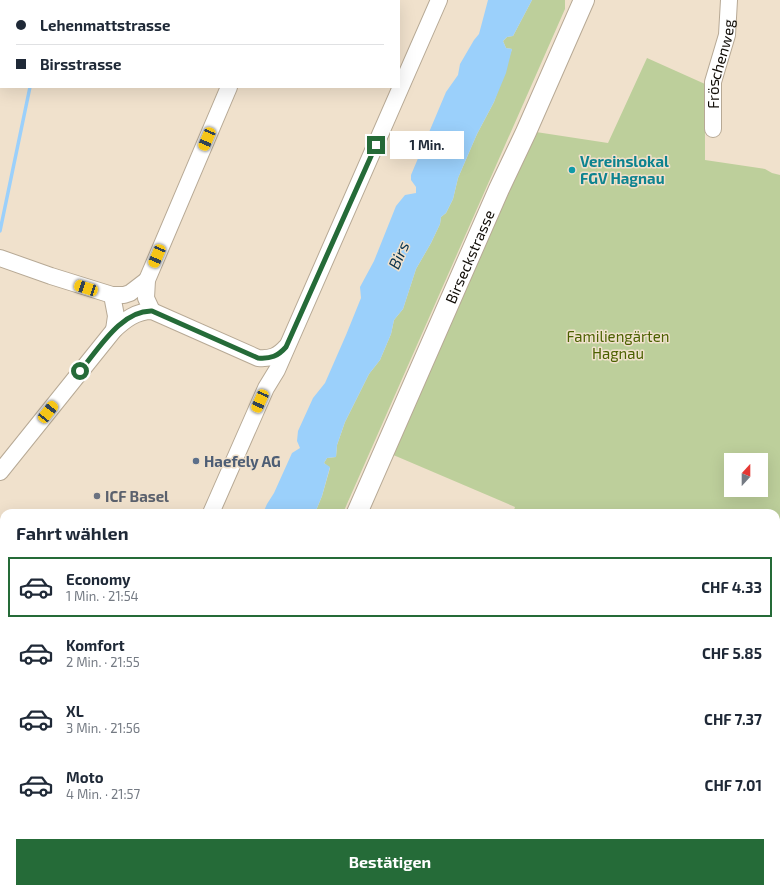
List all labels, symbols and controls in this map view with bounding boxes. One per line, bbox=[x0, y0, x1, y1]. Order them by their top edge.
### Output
text: Lehenmattstrasse bbox=[40, 16, 170, 34]
street label: Fröschenweg bbox=[704, 18, 737, 109]
text: Birsstrasse bbox=[40, 55, 122, 73]
car bbox=[197, 126, 217, 152]
callout: 1 Min. bbox=[390, 131, 464, 159]
route end bbox=[367, 136, 385, 154]
text: 1 Min. bbox=[410, 137, 444, 153]
place label: Vereinslokal FGV Hagnau bbox=[580, 152, 669, 187]
marker: Vereinslokal FGV Hagnau bbox=[567, 165, 577, 175]
street label: Birseckstrasse bbox=[441, 207, 498, 306]
water label: Birs bbox=[384, 238, 412, 272]
car bbox=[147, 243, 167, 269]
car bbox=[73, 279, 99, 297]
park label: Familiengärten Hagnau bbox=[567, 327, 669, 362]
route start bbox=[71, 362, 89, 380]
car bbox=[250, 388, 270, 414]
car bbox=[36, 399, 60, 425]
place label: Haefely AG bbox=[204, 452, 281, 471]
north arrow bbox=[724, 453, 768, 497]
map controls bbox=[724, 453, 768, 497]
marker: Haefely AG bbox=[191, 456, 201, 466]
place label: ICF Basel bbox=[105, 487, 169, 505]
marker: ICF Basel bbox=[92, 491, 102, 501]
text: Fahrt wählen bbox=[16, 522, 129, 544]
icon: car bbox=[18, 569, 54, 605]
text: Economy bbox=[66, 570, 131, 588]
text: CHF 4.33 bbox=[701, 578, 762, 596]
text: 1 Min. · 21:54 bbox=[66, 588, 139, 604]
icon: car bbox=[18, 635, 54, 671]
text: Komfort bbox=[66, 636, 125, 654]
text: CHF 5.85 bbox=[702, 644, 762, 662]
text: 2 Min. · 21:55 bbox=[66, 654, 140, 670]
icon: car bbox=[18, 701, 54, 737]
text: XL bbox=[66, 702, 84, 720]
text: CHF 7.37 bbox=[704, 710, 762, 728]
text: 3 Min. · 21:56 bbox=[66, 720, 140, 736]
icon: car bbox=[18, 767, 54, 803]
text: Moto bbox=[66, 768, 104, 786]
text: CHF 7.01 bbox=[705, 776, 762, 794]
text: 4 Min. · 21:57 bbox=[66, 786, 140, 802]
button: Bestätigen bbox=[16, 839, 764, 885]

